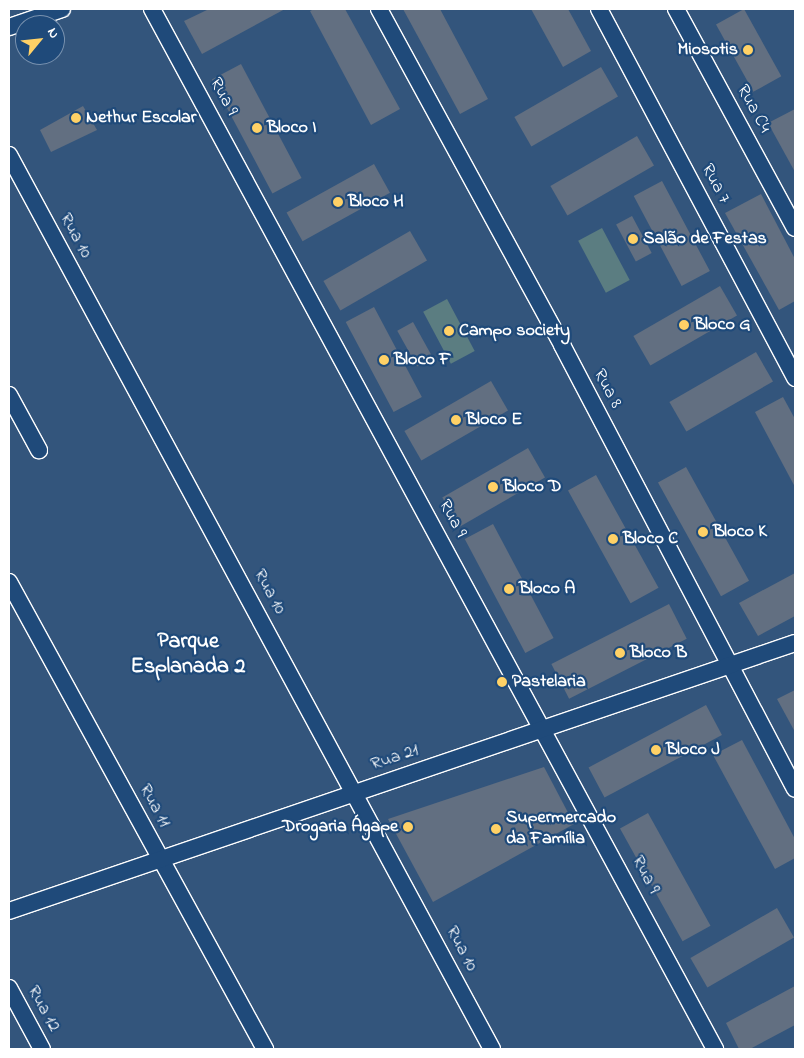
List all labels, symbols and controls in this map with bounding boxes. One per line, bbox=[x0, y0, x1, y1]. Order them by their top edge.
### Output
north arrow bbox=[15, 15, 65, 65]
text: N bbox=[41, 24, 64, 42]
place label: Miosotis bbox=[678, 39, 738, 61]
marker: Miosotis bbox=[742, 44, 754, 56]
street label: Rua 9 bbox=[204, 74, 242, 120]
street label: Rua C4 bbox=[731, 81, 775, 137]
place label: Nethur Escolar bbox=[86, 107, 196, 129]
marker: Nethur Escolar bbox=[70, 112, 82, 124]
place label: Bloco I bbox=[267, 117, 316, 139]
marker: Bloco I bbox=[251, 122, 263, 134]
street label: Rua 7 bbox=[696, 160, 734, 208]
place label: Bloco H bbox=[348, 191, 404, 213]
marker: Bloco H bbox=[332, 196, 344, 208]
street label: Rua 10 bbox=[54, 210, 96, 262]
place label: Salão de Festas bbox=[643, 228, 767, 250]
marker: Salão de Festas bbox=[627, 233, 639, 245]
place label: Bloco G bbox=[694, 314, 751, 336]
marker: Bloco G bbox=[678, 319, 690, 331]
place label: Campo society bbox=[459, 320, 570, 342]
marker: Campo society bbox=[443, 325, 455, 337]
place label: Bloco F bbox=[394, 349, 451, 371]
marker: Bloco F bbox=[378, 354, 390, 366]
street label: Rua 8 bbox=[588, 366, 626, 412]
place label: Bloco E bbox=[466, 409, 522, 431]
marker: Bloco E bbox=[450, 414, 462, 426]
place label: Bloco D bbox=[503, 476, 561, 498]
marker: Bloco D bbox=[487, 481, 499, 493]
street label: Rua 9 bbox=[433, 496, 471, 542]
place label: Bloco K bbox=[713, 521, 767, 543]
marker: Bloco K bbox=[697, 526, 709, 538]
place label: Bloco C bbox=[623, 528, 678, 550]
marker: Bloco C bbox=[607, 533, 619, 545]
street label: Rua 10 bbox=[248, 566, 290, 618]
place label: Bloco A bbox=[519, 578, 575, 600]
marker: Bloco A bbox=[503, 583, 515, 595]
district label: Parque Esplanada 2 bbox=[131, 629, 245, 680]
place label: Bloco B bbox=[630, 642, 687, 664]
marker: Bloco B bbox=[614, 647, 626, 659]
place label: Pastelaria bbox=[512, 671, 586, 693]
marker: Pastelaria bbox=[496, 676, 508, 688]
place label: Bloco J bbox=[666, 739, 720, 761]
street label: Rua 21 bbox=[368, 740, 422, 776]
marker: Bloco J bbox=[650, 744, 662, 756]
street label: Rua 11 bbox=[133, 781, 175, 831]
place label: Supermercado da Família bbox=[506, 808, 616, 851]
place label: Drogaria Ágape bbox=[282, 816, 398, 838]
marker: Drogaria Ágape bbox=[402, 821, 414, 833]
marker: Supermercado da Família bbox=[490, 823, 502, 835]
street label: Rua 9 bbox=[626, 852, 664, 898]
street label: Rua 10 bbox=[440, 923, 482, 975]
street label: Rua 12 bbox=[22, 982, 64, 1036]

